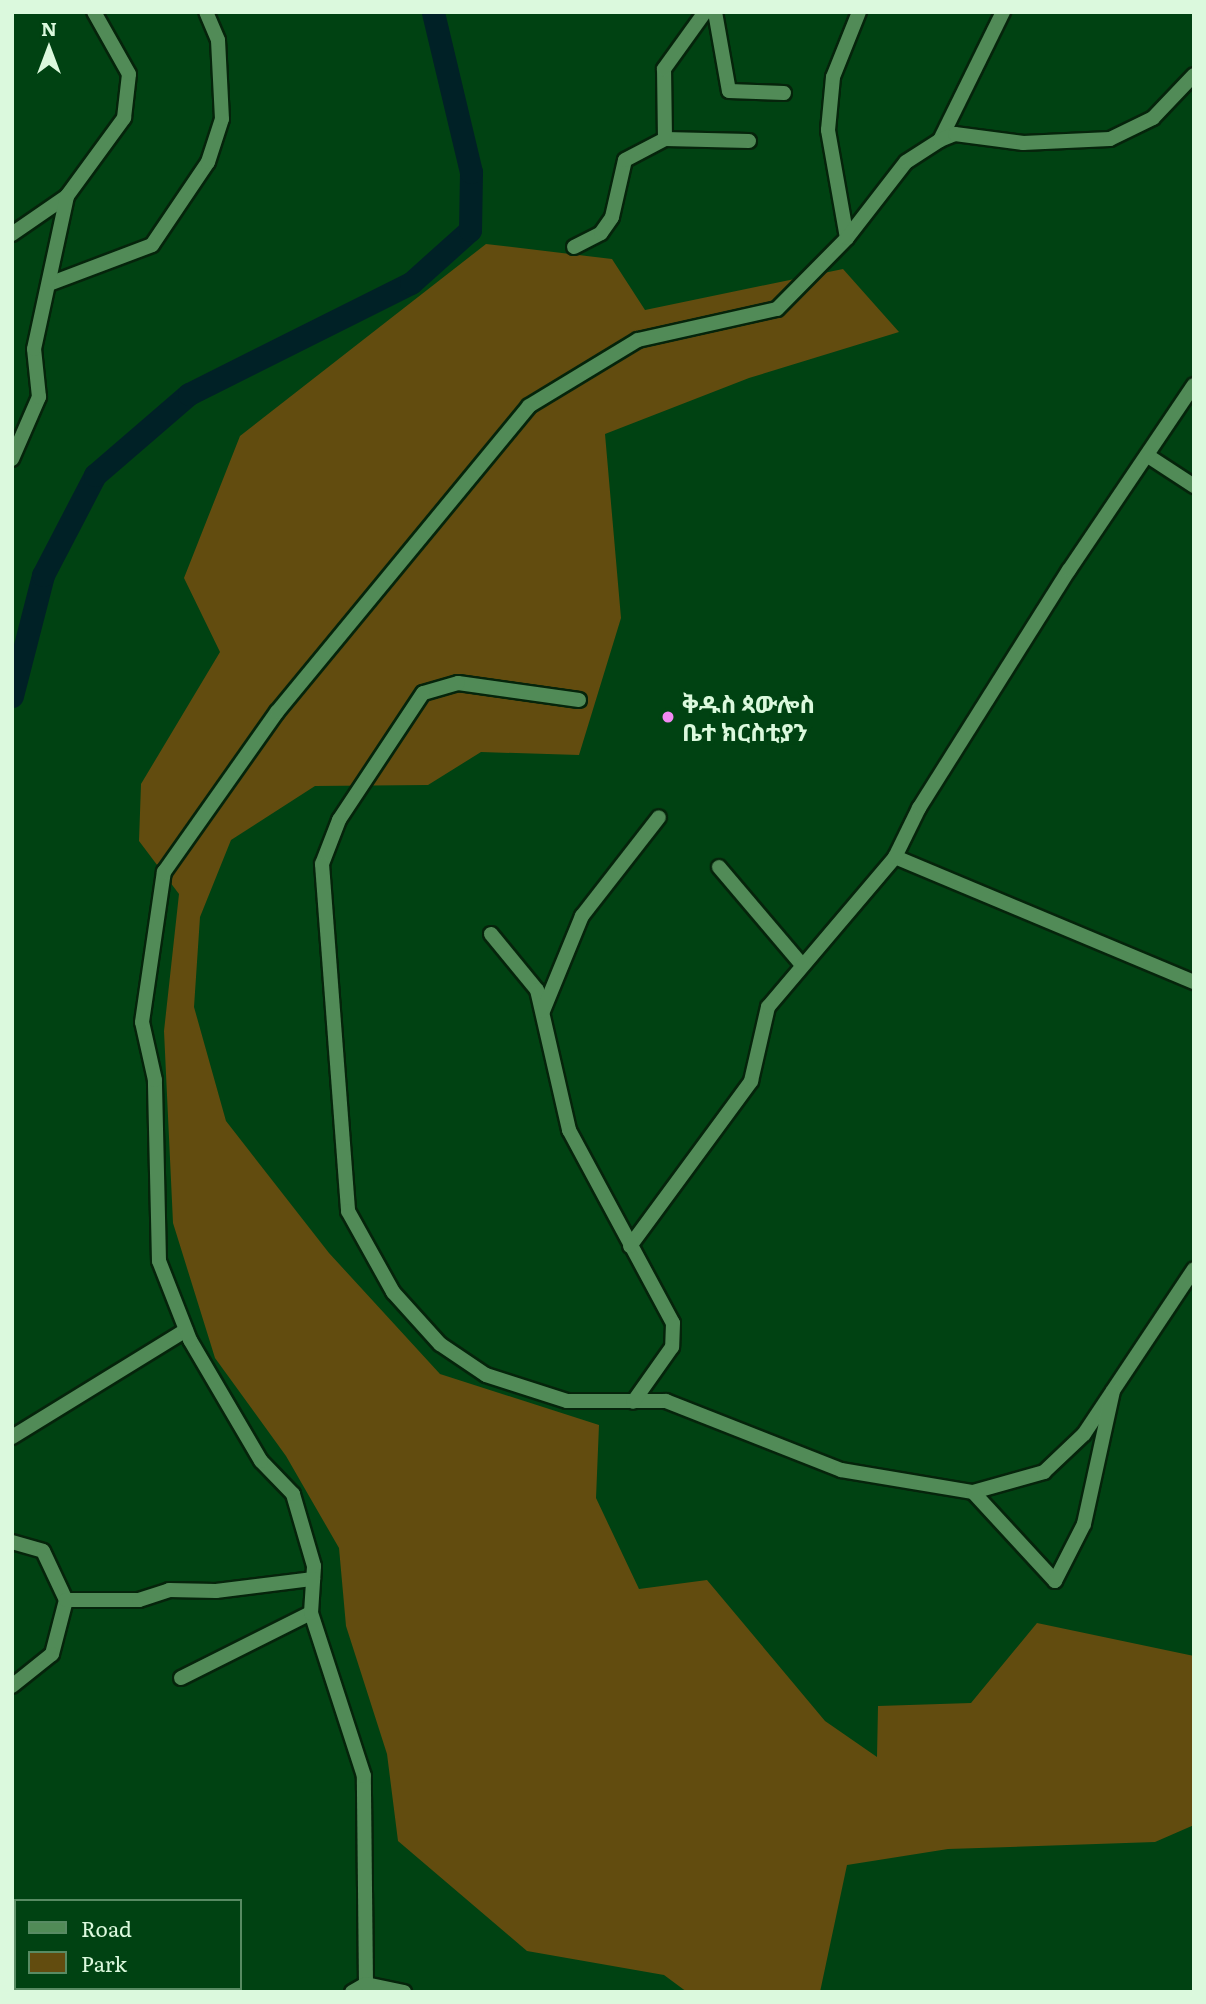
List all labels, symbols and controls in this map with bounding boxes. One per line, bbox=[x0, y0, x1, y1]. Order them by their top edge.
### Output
north arrow bbox=[14, 14, 84, 84]
text: N bbox=[41, 14, 57, 42]
place label: ቅዱስ ጳውሎስ ቤተ ክርስቲያን bbox=[682, 689, 815, 745]
marker: ቅዱስ ጳውሎስ ቤተ ክርስቲያን bbox=[660, 709, 676, 725]
legend bbox=[14, 1899, 242, 1990]
text: Road bbox=[81, 1912, 132, 1943]
text: Park bbox=[81, 1947, 127, 1978]

